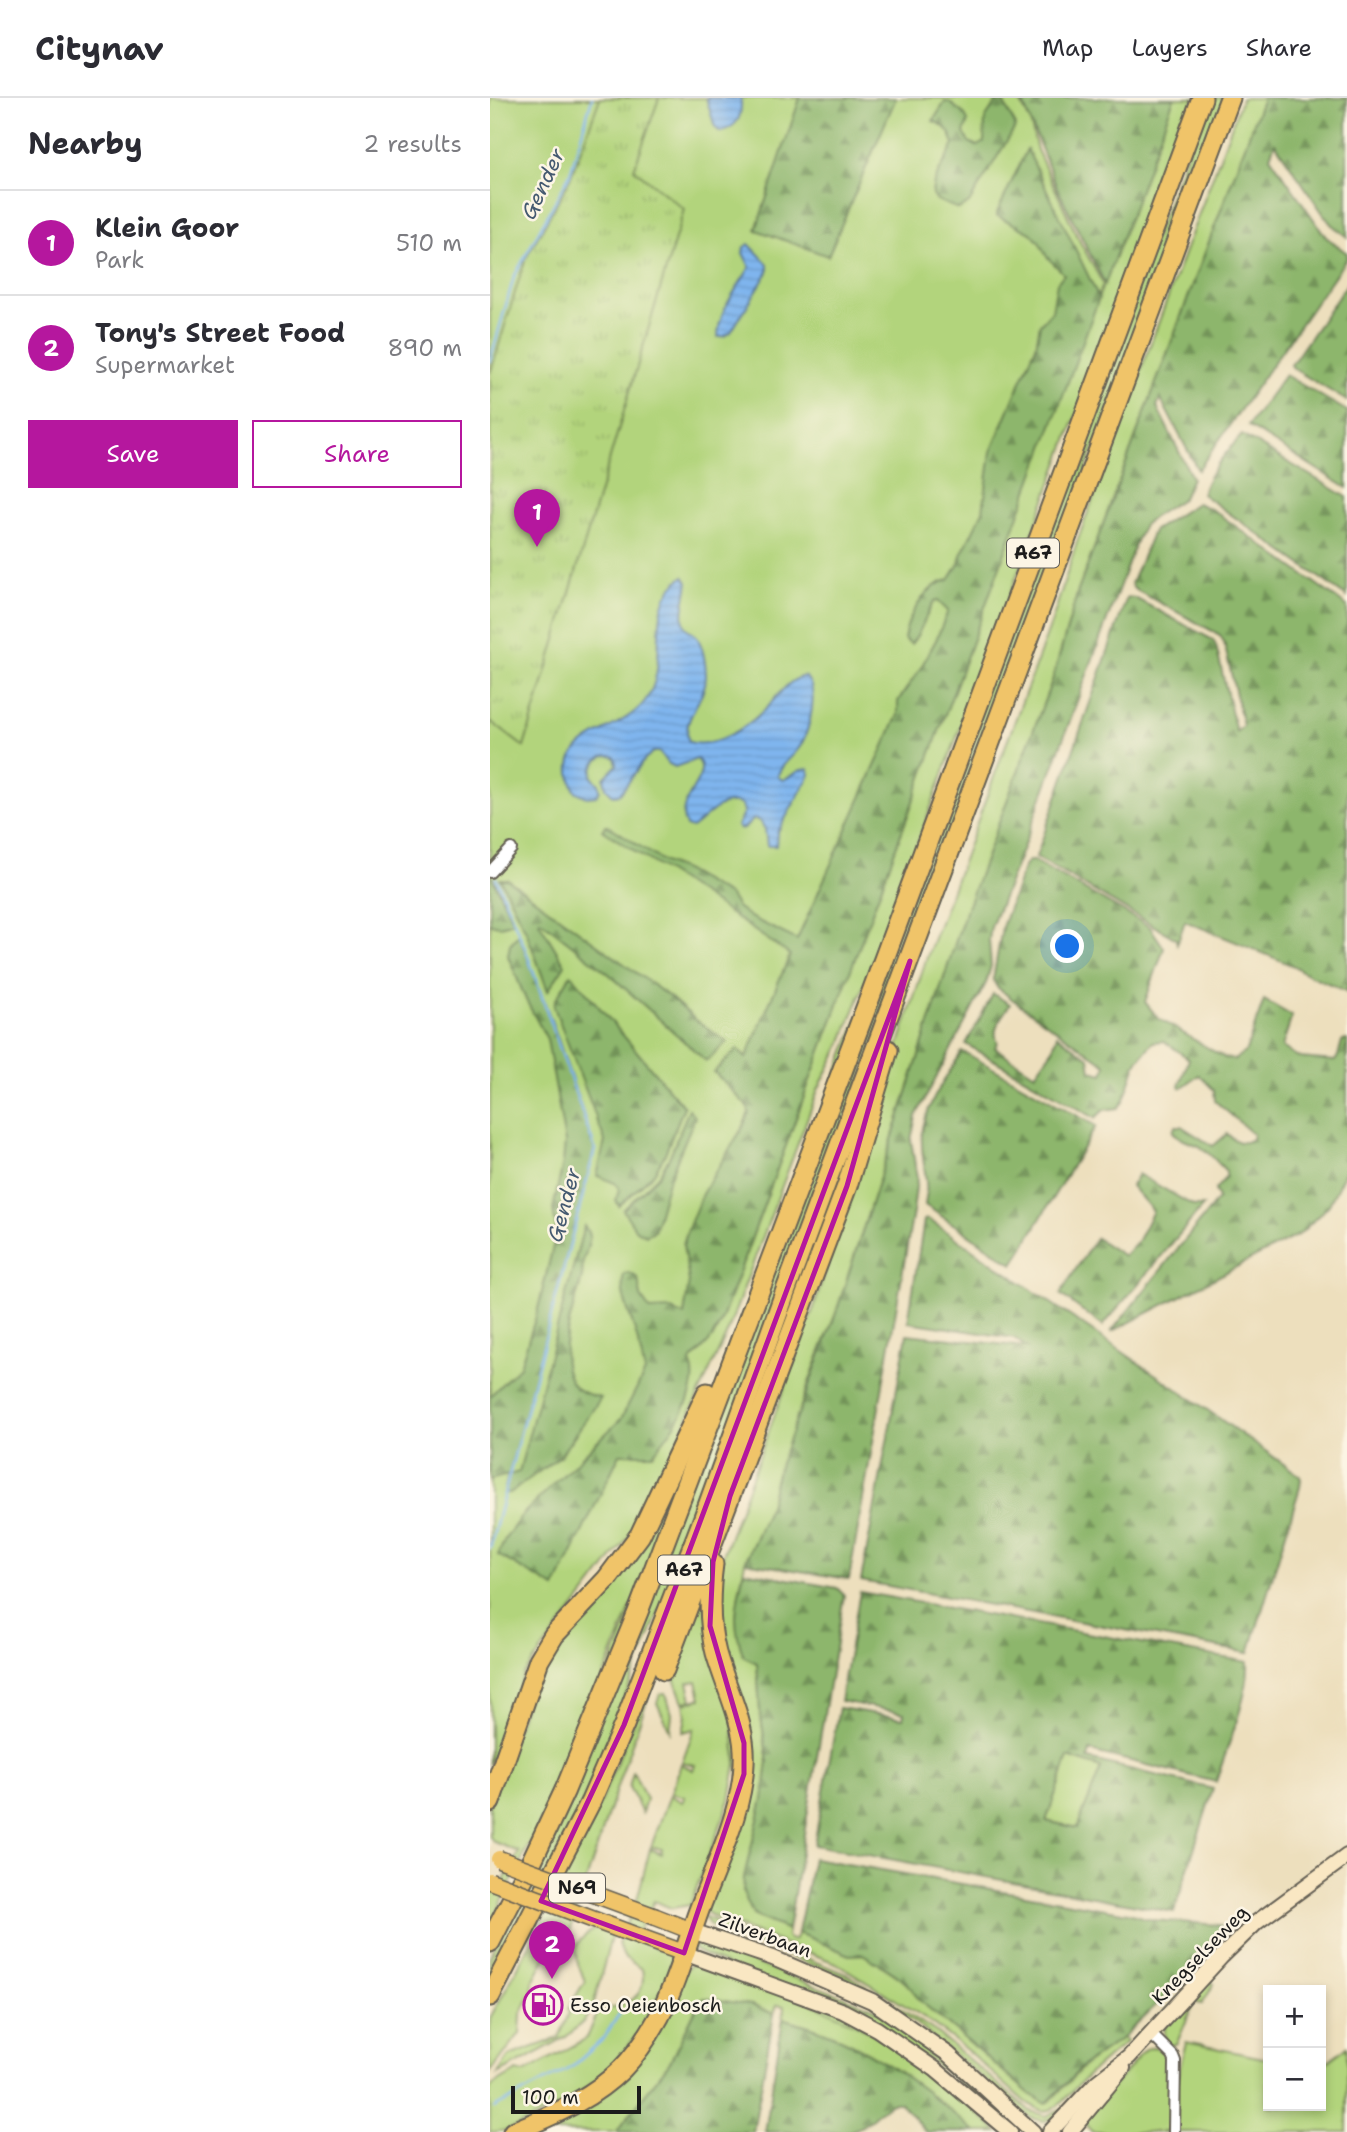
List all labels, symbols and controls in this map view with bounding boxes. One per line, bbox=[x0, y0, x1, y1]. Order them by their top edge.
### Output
text: Citynav bbox=[35, 26, 164, 71]
text: Map bbox=[1042, 32, 1093, 64]
text: Layers bbox=[1131, 32, 1208, 64]
text: Share bbox=[1246, 32, 1312, 64]
text: Nearby bbox=[28, 123, 143, 164]
text: 2 results bbox=[363, 129, 462, 159]
water label: Gender bbox=[514, 143, 572, 224]
text: Klein Goor bbox=[95, 210, 239, 245]
text: 1 bbox=[46, 228, 56, 258]
text: 510 m bbox=[396, 228, 462, 258]
text: Park bbox=[95, 245, 144, 275]
text: Tony's Street Food bbox=[95, 315, 345, 350]
text: 2 bbox=[43, 333, 59, 363]
text: 890 m bbox=[388, 333, 462, 363]
text: Supermarket bbox=[95, 350, 235, 380]
button: Save bbox=[28, 420, 238, 488]
button: Share bbox=[252, 420, 462, 488]
pin: 1 bbox=[514, 489, 560, 547]
road number: A67 bbox=[1007, 538, 1059, 568]
your location bbox=[1050, 929, 1084, 963]
water label: Gender bbox=[541, 1164, 588, 1245]
road number: A67 bbox=[658, 1555, 710, 1584]
road number: N69 bbox=[549, 1874, 605, 1902]
street label: Knegselseweg bbox=[1146, 1900, 1254, 2010]
street label: Zilverbaan bbox=[715, 1907, 815, 1963]
pin: 2 bbox=[529, 1921, 575, 1979]
fuel station icon: Esso Oeienbosch bbox=[522, 1984, 564, 2026]
map controls bbox=[1263, 1985, 1326, 2111]
button: + bbox=[1263, 1985, 1326, 2048]
place label: Esso Oeienbosch bbox=[570, 1993, 722, 2018]
button: − bbox=[1263, 2048, 1326, 2111]
scale bar bbox=[511, 2083, 640, 2115]
text: 100 m bbox=[522, 2085, 579, 2110]

